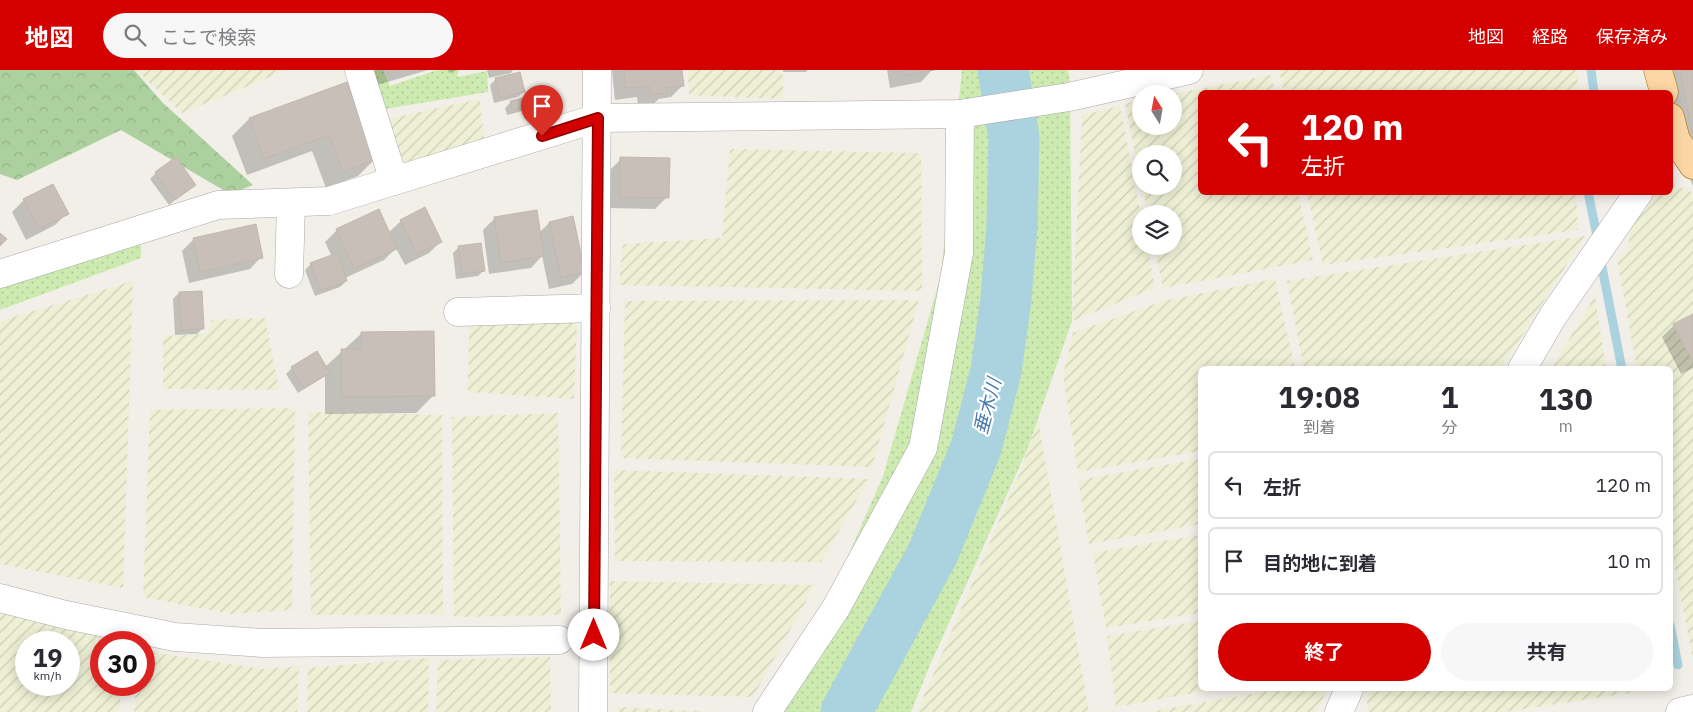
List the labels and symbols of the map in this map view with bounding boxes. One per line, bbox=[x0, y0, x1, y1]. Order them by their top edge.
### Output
pin bbox=[521, 85, 563, 136]
north arrow bbox=[1132, 85, 1182, 135]
water label: 垂木川 bbox=[968, 373, 1006, 437]
position arrow bbox=[567, 608, 619, 660]
speed limit sign: 30 bbox=[90, 631, 155, 696]

